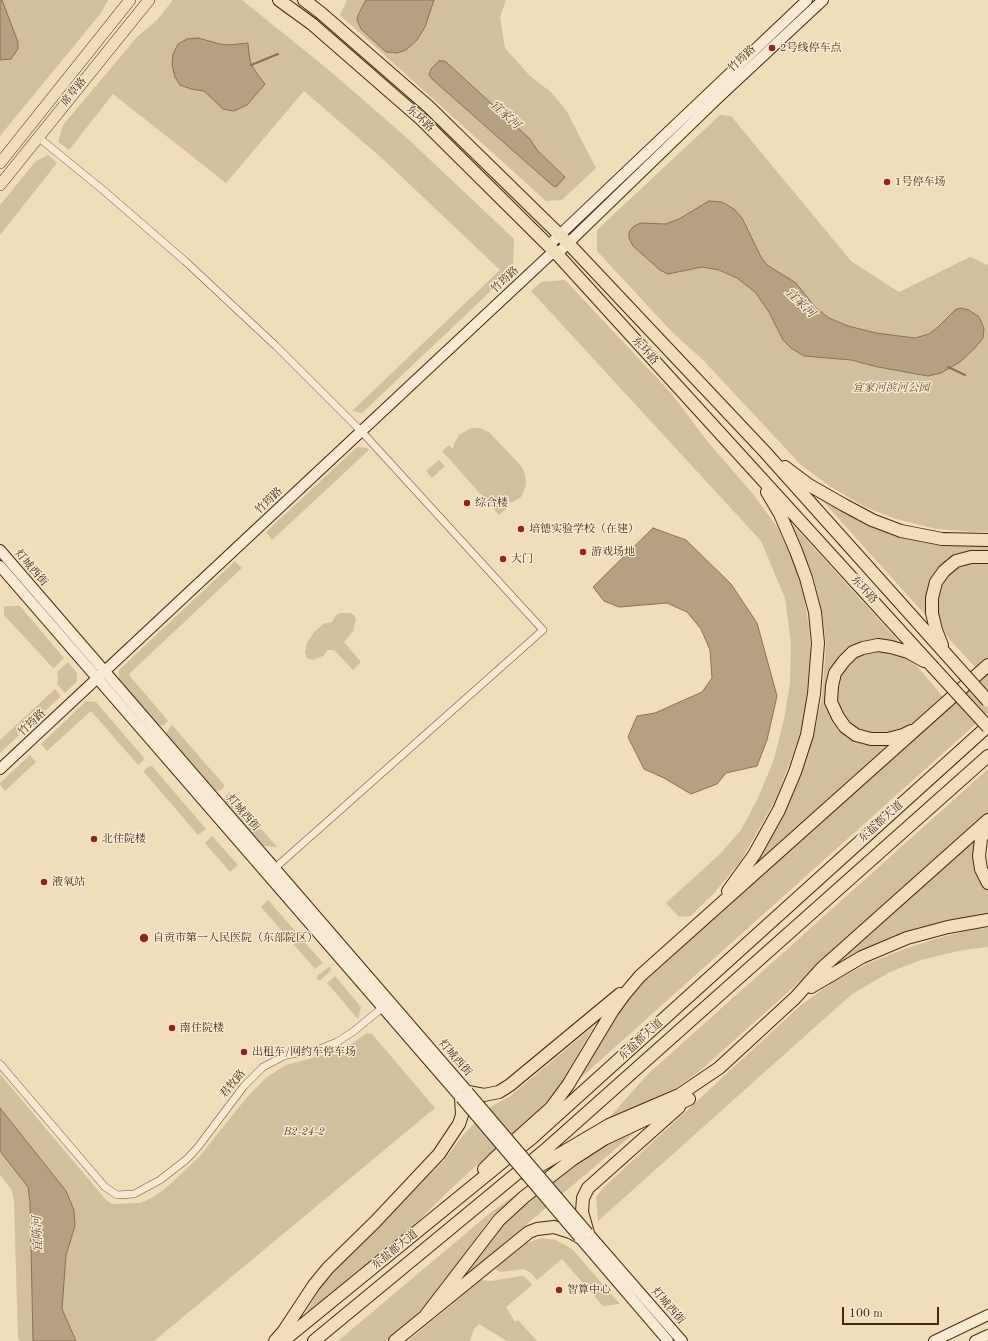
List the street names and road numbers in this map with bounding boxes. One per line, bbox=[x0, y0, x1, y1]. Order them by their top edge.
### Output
street label: 竹筠路 bbox=[725, 43, 759, 75]
street label: 席草路 bbox=[58, 75, 90, 109]
street label: 东环路 bbox=[403, 103, 437, 135]
street label: 竹筠路 bbox=[488, 264, 522, 296]
street label: 东环路 bbox=[629, 334, 661, 368]
street label: 竹筠路 bbox=[252, 485, 286, 517]
street label: 灯城西街 bbox=[12, 547, 50, 589]
street label: 东环路 bbox=[848, 573, 880, 607]
street label: 竹筠路 bbox=[15, 707, 49, 739]
street label: 灯城西街 bbox=[224, 792, 262, 834]
street label: 东盐都大道 bbox=[856, 799, 906, 845]
street label: 东盐都大道 bbox=[616, 1017, 666, 1063]
street label: 灯城西街 bbox=[436, 1037, 474, 1079]
street label: 君牧路 bbox=[217, 1067, 249, 1101]
street label: 东盐都大道 bbox=[369, 1228, 421, 1272]
street label: 灯城西街 bbox=[649, 1285, 687, 1327]

